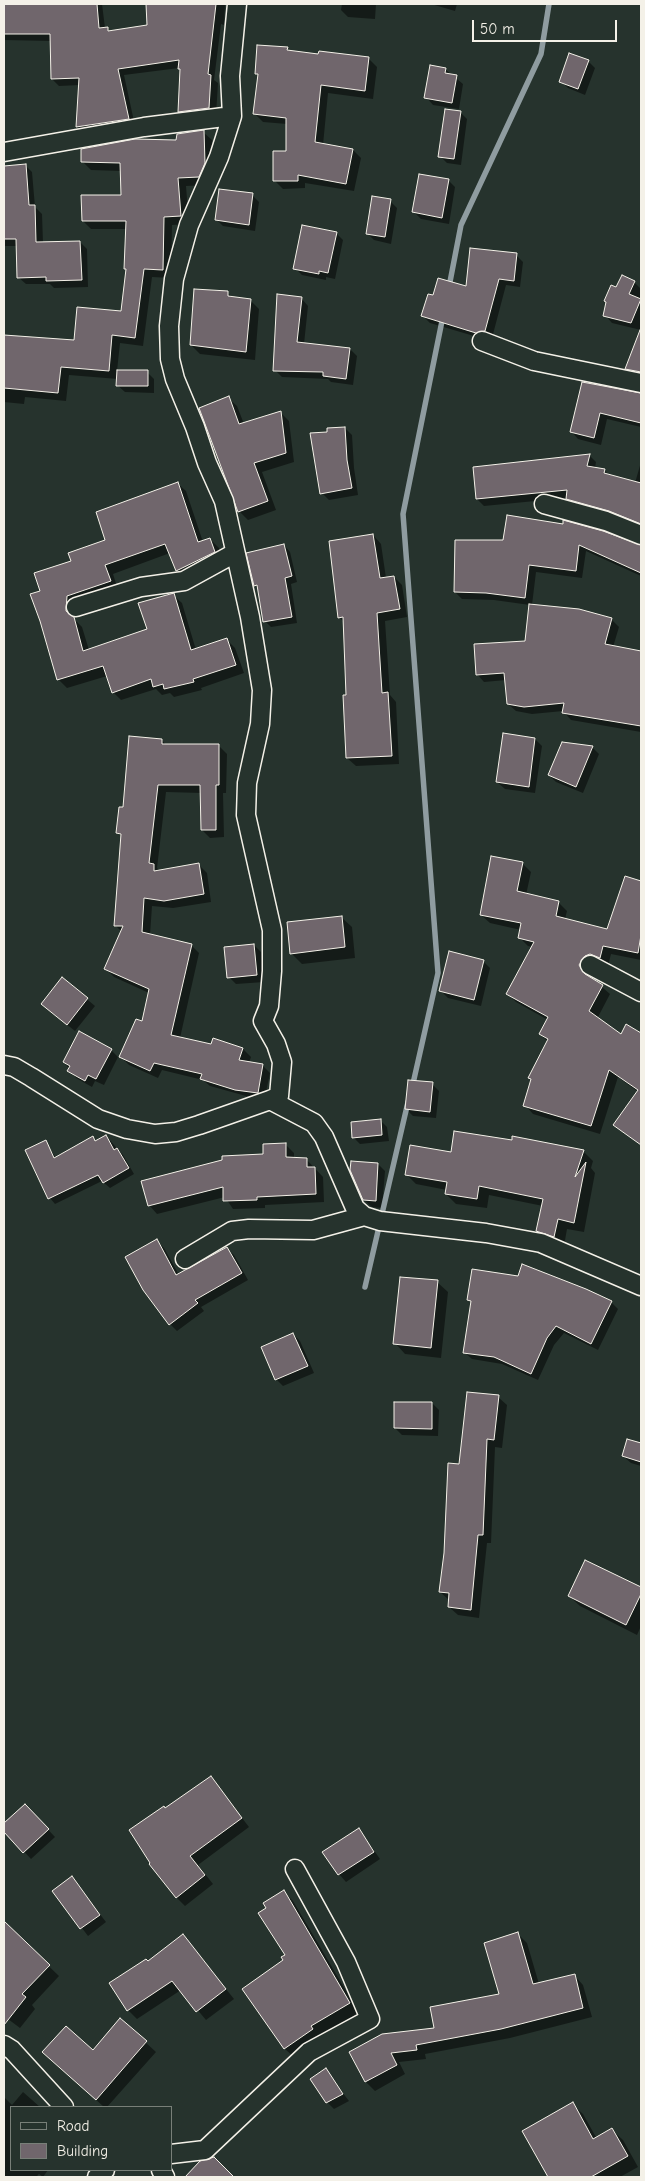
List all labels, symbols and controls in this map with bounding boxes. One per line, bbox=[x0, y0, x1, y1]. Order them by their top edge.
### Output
scale bar bbox=[475, 10, 620, 42]
text: 50 m bbox=[480, 20, 515, 38]
legend bbox=[10, 2106, 172, 2171]
text: Road bbox=[57, 2117, 89, 2135]
text: Building bbox=[57, 2142, 108, 2160]

